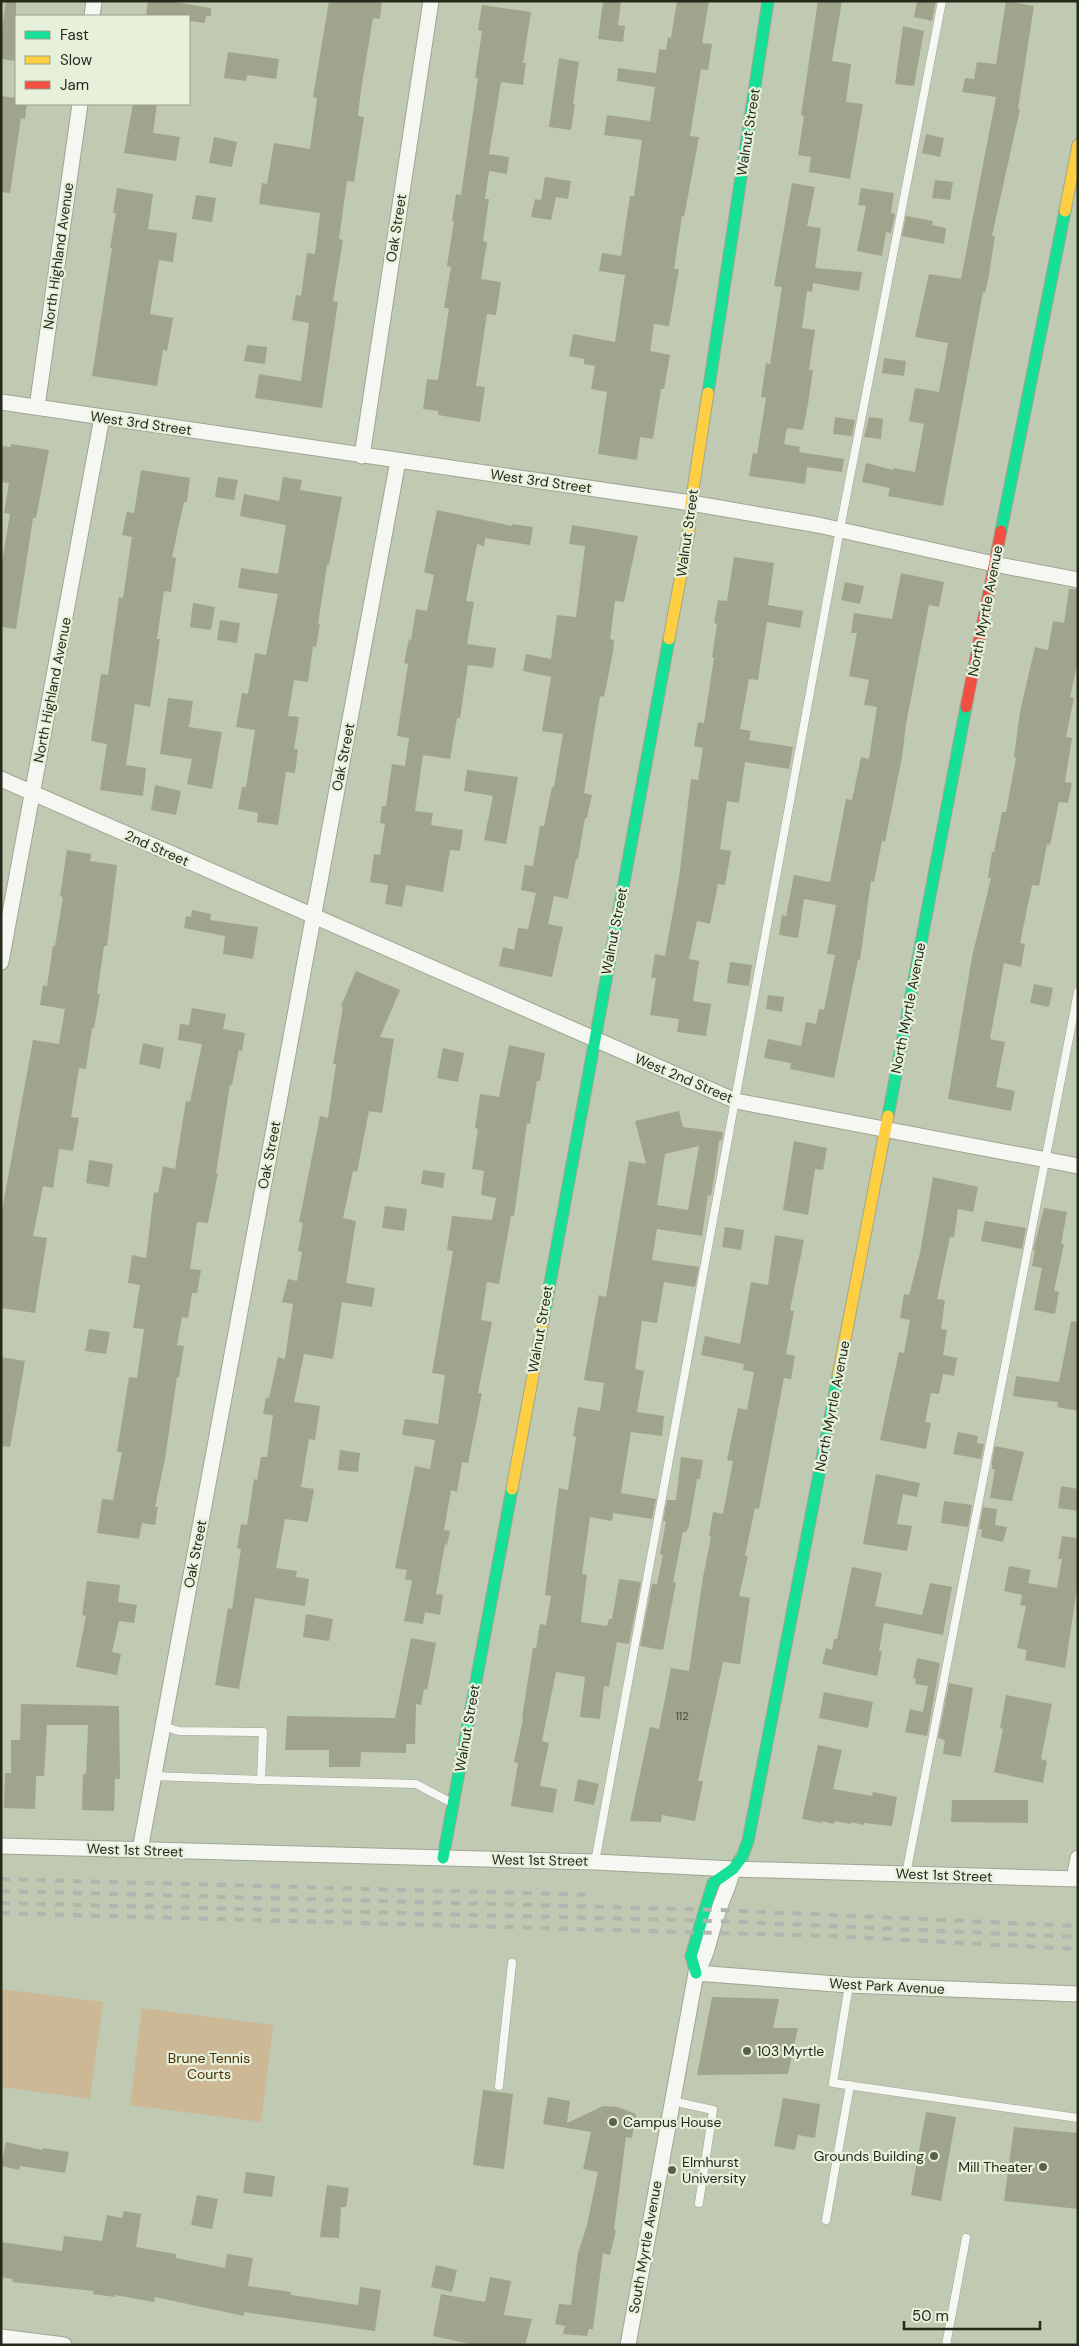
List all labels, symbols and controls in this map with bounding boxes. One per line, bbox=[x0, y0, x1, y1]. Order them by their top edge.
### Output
legend bbox=[15, 15, 190, 105]
text: Fast bbox=[60, 25, 89, 45]
text: Slow bbox=[60, 50, 93, 70]
text: Jam bbox=[60, 75, 89, 95]
street label: Walnut Street bbox=[732, 87, 764, 177]
street label: North Highland Avenue bbox=[39, 181, 77, 331]
street label: Oak Street bbox=[382, 193, 410, 263]
street label: West 3rd Street bbox=[89, 407, 193, 439]
street label: West 3rd Street bbox=[489, 465, 593, 497]
street label: Walnut Street bbox=[672, 488, 702, 578]
street label: North Myrtle Avenue bbox=[963, 544, 1007, 678]
street label: North Highland Avenue bbox=[29, 616, 75, 764]
street label: Oak Street bbox=[328, 721, 358, 793]
street label: 2nd Street bbox=[122, 826, 192, 870]
street label: Walnut Street bbox=[597, 886, 631, 976]
street label: North Myrtle Avenue bbox=[886, 941, 930, 1075]
street label: West 2nd Street bbox=[632, 1049, 736, 1107]
street label: Oak Street bbox=[254, 1119, 284, 1191]
street label: Walnut Street bbox=[523, 1284, 557, 1374]
street label: North Myrtle Avenue bbox=[810, 1339, 854, 1473]
street label: Oak Street bbox=[180, 1518, 210, 1590]
street label: Walnut Street bbox=[450, 1683, 484, 1773]
house number: 112 bbox=[675, 1709, 689, 1723]
street label: West 1st Street bbox=[86, 1839, 184, 1861]
street label: West 1st Street bbox=[491, 1850, 589, 1870]
street label: West 1st Street bbox=[895, 1864, 993, 1886]
street label: West Park Avenue bbox=[829, 1974, 945, 1998]
place label: 103 Myrtle bbox=[757, 2042, 824, 2060]
marker: 103 Myrtle bbox=[741, 2045, 753, 2057]
park label: Brune Tennis Courts bbox=[168, 2049, 250, 2083]
place label: Campus House bbox=[623, 2113, 722, 2131]
marker: Campus House bbox=[607, 2116, 619, 2128]
place label: Grounds Building bbox=[814, 2147, 924, 2165]
marker: Grounds Building bbox=[928, 2150, 940, 2162]
place label: Elmhurst University bbox=[682, 2153, 747, 2187]
place label: Mill Theater bbox=[958, 2158, 1033, 2176]
marker: Mill Theater bbox=[1037, 2161, 1049, 2173]
marker: Elmhurst University bbox=[666, 2164, 678, 2176]
street label: South Myrtle Avenue bbox=[624, 2179, 666, 2315]
scale bar bbox=[904, 2298, 1040, 2330]
text: 50 m bbox=[912, 2306, 949, 2326]

